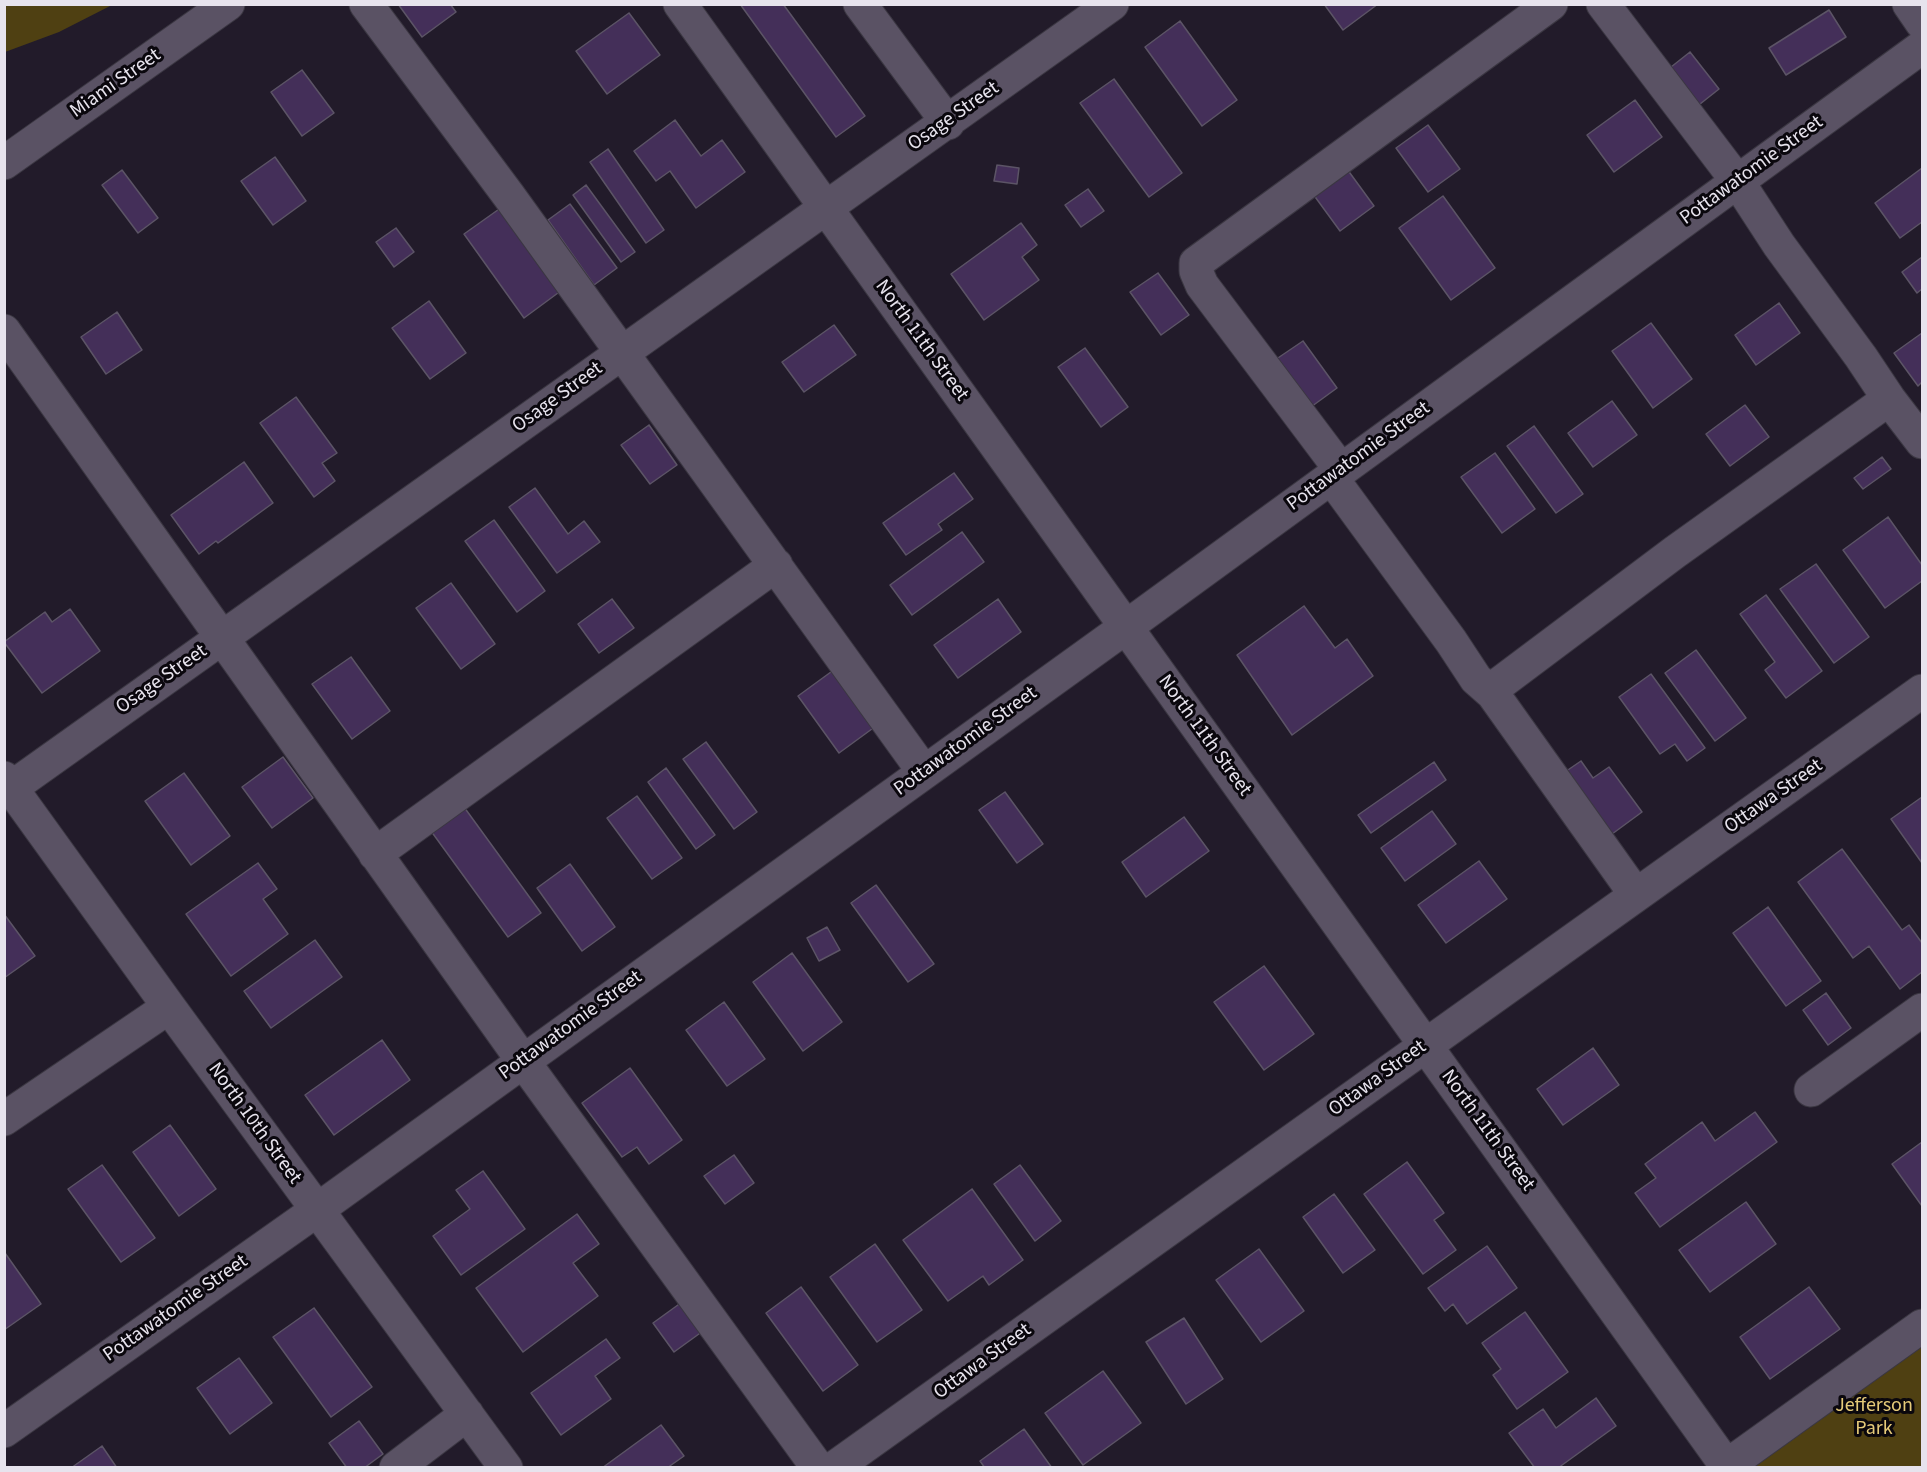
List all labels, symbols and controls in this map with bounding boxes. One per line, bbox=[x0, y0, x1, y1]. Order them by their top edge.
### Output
street label: Miami Street bbox=[66, 44, 166, 124]
street label: Osage Street bbox=[904, 77, 1004, 157]
street label: Pottawatomie Street bbox=[1676, 111, 1828, 231]
street label: North 11th Street bbox=[869, 276, 973, 406]
street label: Osage Street bbox=[508, 357, 608, 439]
street label: Pottawatomie Street bbox=[1283, 397, 1435, 517]
street label: Osage Street bbox=[112, 640, 212, 720]
street label: North 11th Street bbox=[1152, 671, 1256, 801]
street label: Pottawatomie Street bbox=[890, 682, 1042, 802]
street label: Ottawa Street bbox=[1720, 754, 1828, 840]
street label: Pottawatomie Street bbox=[495, 966, 647, 1086]
street label: Ottawa Street bbox=[1325, 1036, 1431, 1122]
street label: North 10th Street bbox=[202, 1059, 306, 1189]
street label: North 11th Street bbox=[1435, 1066, 1539, 1196]
street label: Pottawatomie Street bbox=[99, 1250, 253, 1368]
street label: Ottawa Street bbox=[930, 1319, 1036, 1405]
park label: Jefferson Park bbox=[1835, 1395, 1913, 1442]

